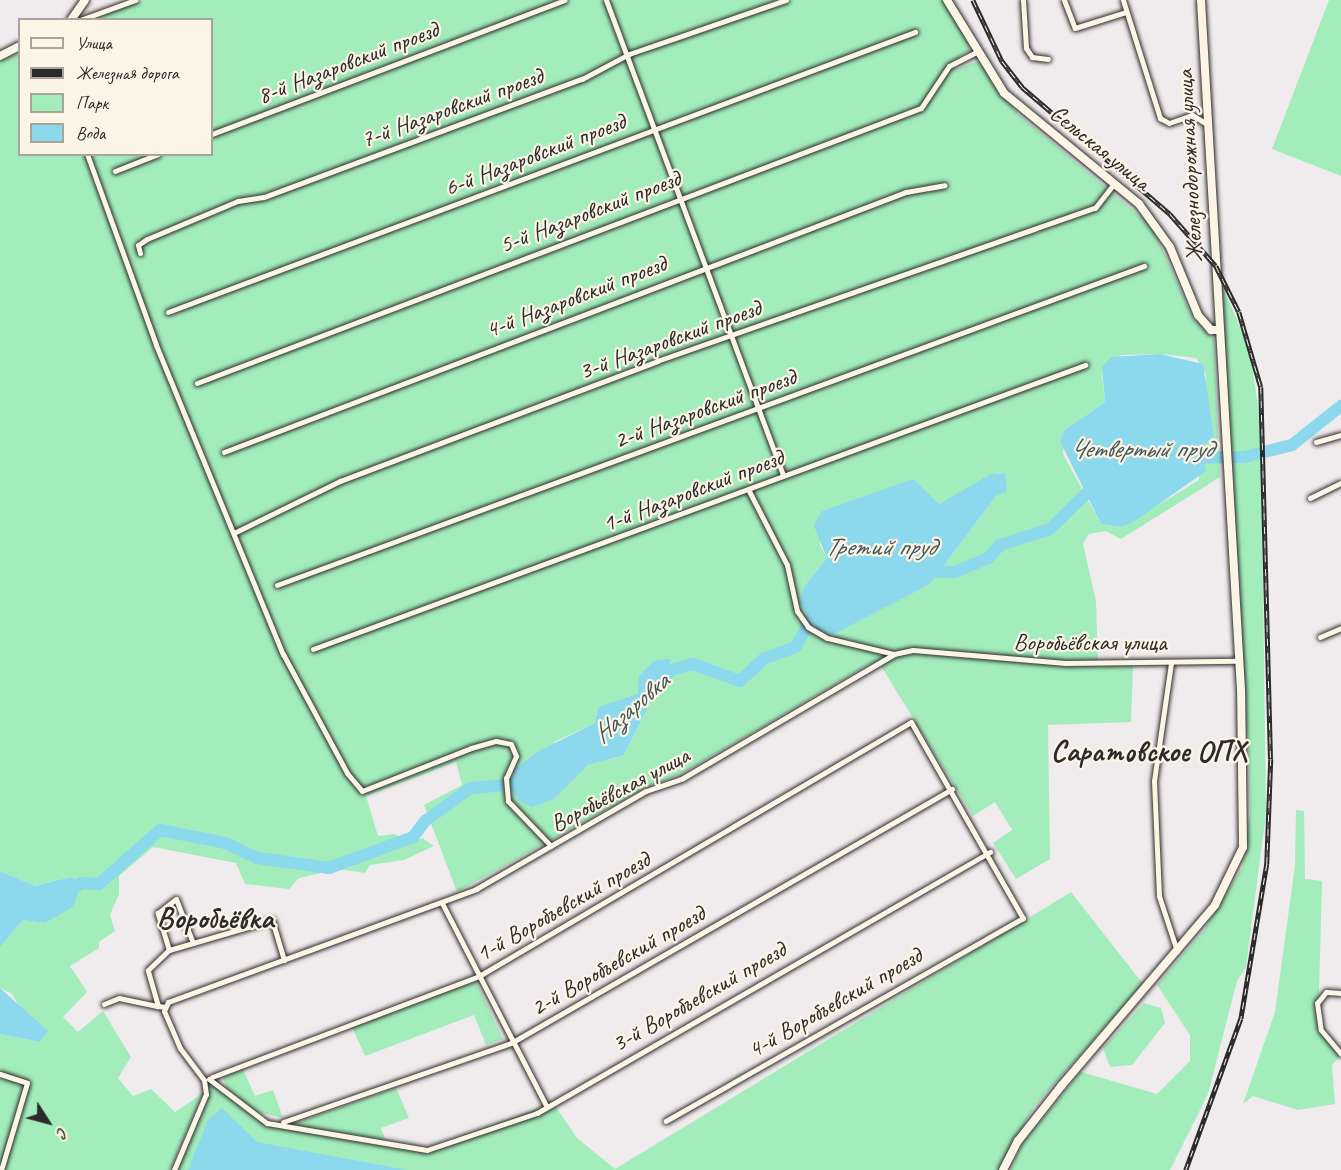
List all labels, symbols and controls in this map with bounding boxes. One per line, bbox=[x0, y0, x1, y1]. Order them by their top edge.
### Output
street label: 8-й Назаровский проезд bbox=[253, 15, 443, 111]
legend bbox=[18, 18, 213, 156]
text: Улица bbox=[76, 32, 112, 54]
text: Железная дорога bbox=[76, 62, 179, 84]
street label: 7-й Назаровский проезд bbox=[357, 62, 547, 154]
street label: Железнодорожная улица bbox=[1171, 68, 1209, 264]
text: Парк bbox=[76, 92, 108, 114]
street label: Сельская улица bbox=[1044, 99, 1156, 197]
street label: 6-й Назаровский проезд bbox=[440, 107, 630, 203]
text: Вода bbox=[76, 122, 105, 144]
street label: 5-й Назаровский проезд bbox=[495, 164, 685, 260]
street label: 4-й Назаровский проезд bbox=[481, 249, 671, 345]
street label: 3-й Назаровский проезд bbox=[575, 294, 765, 386]
street label: 2-й Назаровский проезд bbox=[610, 363, 800, 455]
water label: Четвертый пруд bbox=[1070, 433, 1212, 465]
street label: 1-й Назаровский проезд bbox=[598, 443, 788, 539]
water label: Третий пруд bbox=[825, 531, 935, 563]
street label: Воробьёвская улица bbox=[1013, 629, 1167, 657]
water label: Назаровка bbox=[586, 666, 676, 750]
district label: Саратовское ОПХ bbox=[1051, 733, 1247, 769]
street label: Воробьёвская улица bbox=[545, 741, 695, 839]
street label: 1-й Воробъевский проезд bbox=[471, 846, 655, 968]
district label: Воробьёвка bbox=[157, 900, 273, 936]
street label: 2-й Воробъевский проезд bbox=[526, 900, 710, 1022]
street label: 3-й Воробъевский проезд bbox=[607, 936, 791, 1058]
street label: 4-й Воробъевский проезд bbox=[743, 942, 927, 1064]
north arrow bbox=[18, 1092, 78, 1152]
text: С bbox=[52, 1124, 73, 1142]

